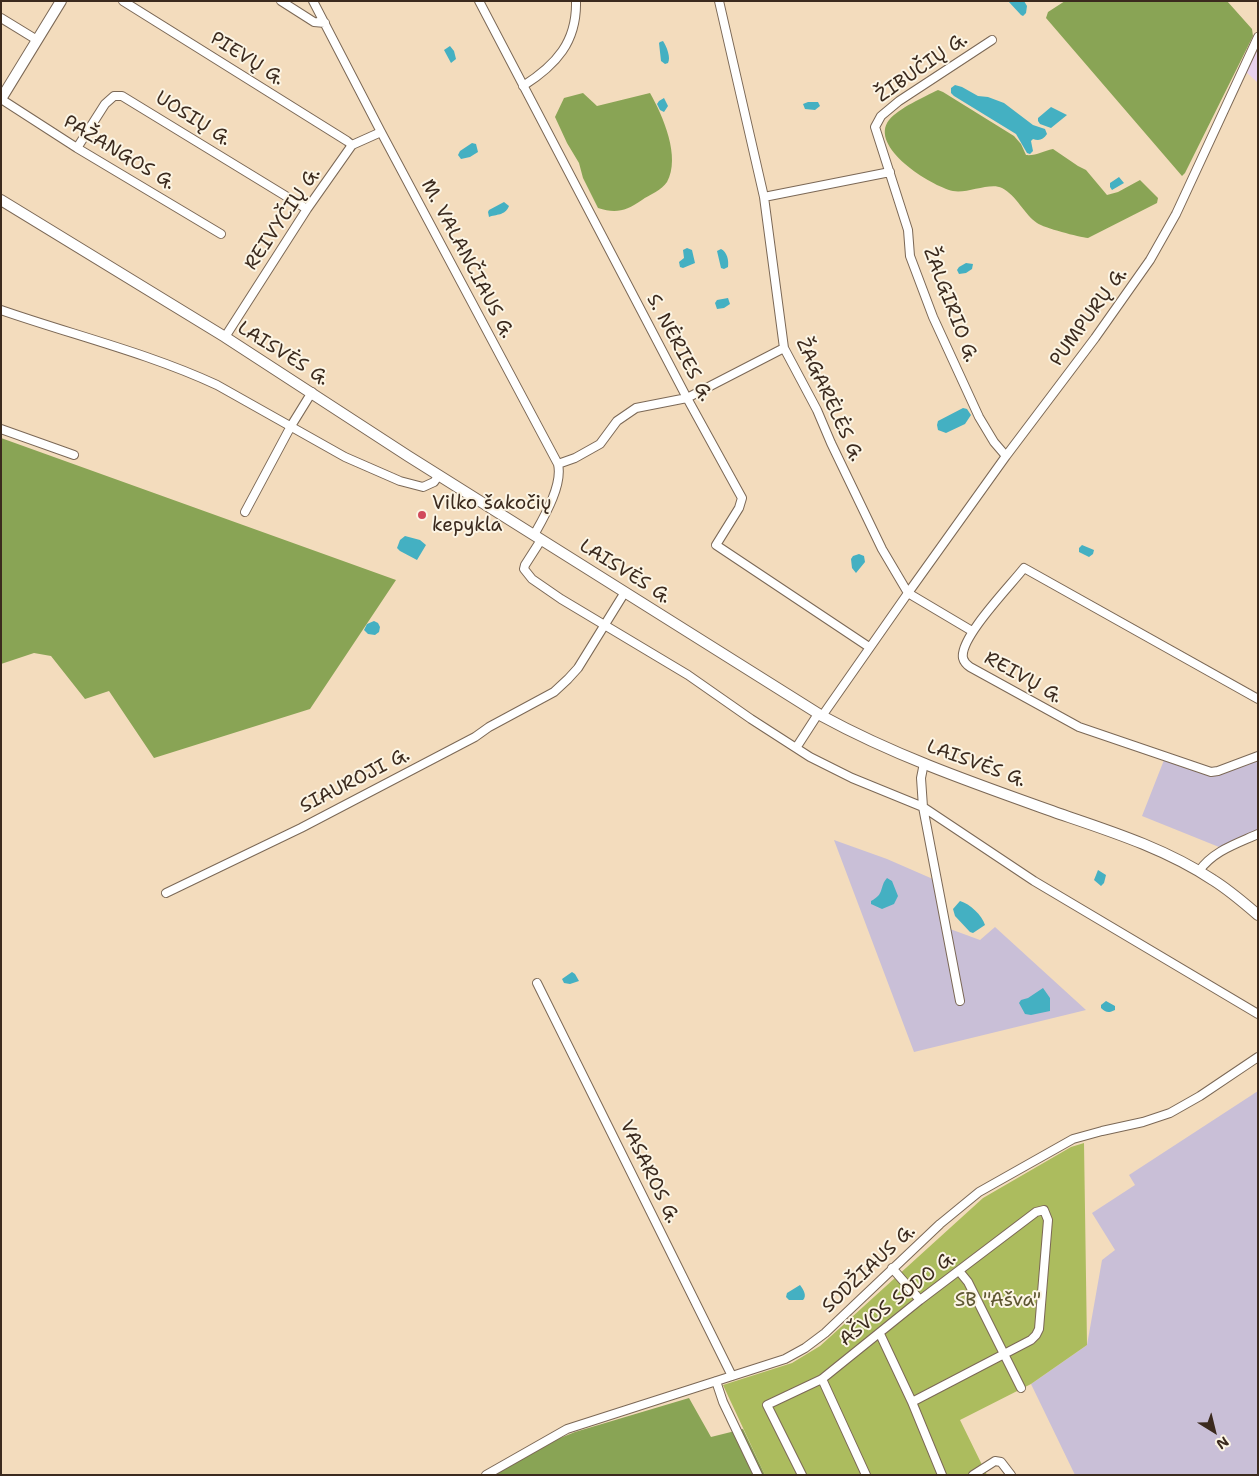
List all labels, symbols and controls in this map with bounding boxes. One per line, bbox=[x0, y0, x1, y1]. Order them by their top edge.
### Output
street label: PIEVŲ G. bbox=[206, 27, 288, 91]
street label: ŽIBUČIŲ G. bbox=[872, 28, 972, 108]
street label: UOSIŲ G. bbox=[151, 87, 235, 151]
street label: PAŽANGOS G. bbox=[59, 111, 179, 195]
street label: REIVYČIŲ G. bbox=[240, 163, 326, 275]
street label: M. VALANČIAUS G. bbox=[415, 176, 519, 342]
street label: ŽALGIRIO G. bbox=[918, 244, 982, 366]
street label: PUMPURŲ G. bbox=[1045, 263, 1133, 371]
street label: S. NĖRIES G. bbox=[641, 290, 717, 406]
street label: LAISVĖS G. bbox=[233, 317, 333, 391]
street label: ŽAGARĖLĖS G. bbox=[790, 335, 868, 465]
place label: Vilko šakočių kepykla bbox=[432, 493, 552, 537]
marker: Vilko šakočių kepykla bbox=[416, 509, 428, 521]
street label: LAISVĖS G. bbox=[575, 535, 675, 609]
street label: REIVŲ G. bbox=[980, 647, 1066, 709]
street label: LAISVĖS G. bbox=[923, 736, 1029, 792]
street label: SIAUROJI G. bbox=[296, 744, 414, 818]
street label: VASAROS G. bbox=[614, 1117, 684, 1227]
street label: SODŽIAUS G. bbox=[817, 1220, 921, 1318]
street label: AŠVOS SODO G. bbox=[835, 1246, 961, 1352]
park label: SB "Ašva" bbox=[955, 1290, 1041, 1312]
north arrow bbox=[1189, 1406, 1239, 1456]
text: N bbox=[1213, 1433, 1233, 1454]

